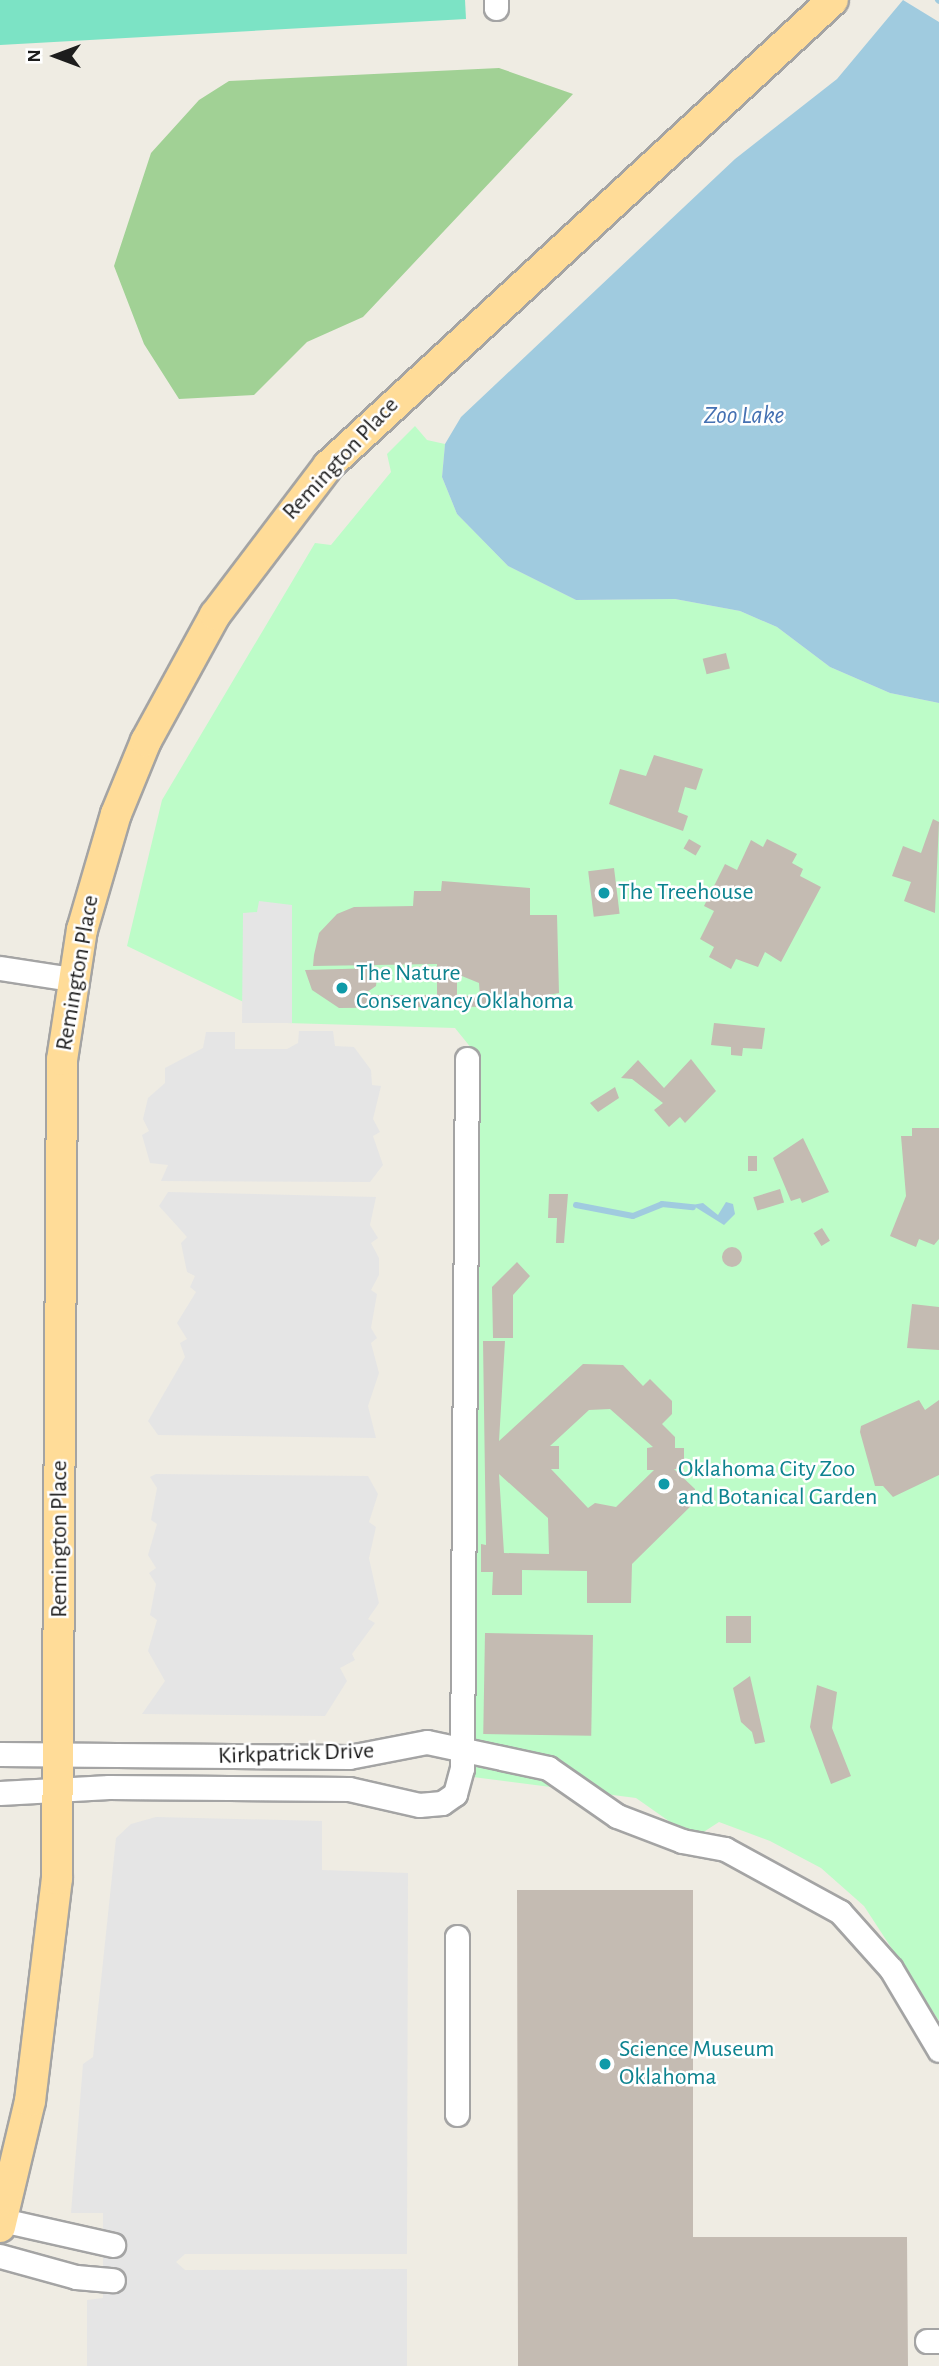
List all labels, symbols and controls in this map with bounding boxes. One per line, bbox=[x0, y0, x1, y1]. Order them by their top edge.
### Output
north arrow bbox=[21, 21, 91, 91]
text: N bbox=[25, 49, 44, 63]
street label: Remington Place bbox=[277, 392, 405, 526]
water label: Zoo Lake bbox=[704, 400, 784, 432]
place label: The Treehouse bbox=[618, 879, 754, 907]
marker: The Treehouse bbox=[596, 885, 612, 901]
street label: Remington Place bbox=[50, 893, 106, 1053]
place label: The Nature Conservancy Oklahoma bbox=[356, 960, 574, 1016]
marker: The Nature Conservancy Oklahoma bbox=[334, 980, 350, 996]
place label: Oklahoma City Zoo and Botanical Garden bbox=[678, 1456, 877, 1512]
street label: Remington Place bbox=[46, 1460, 74, 1618]
marker: Oklahoma City Zoo and Botanical Garden bbox=[656, 1476, 672, 1492]
street label: Kirkpatrick Drive bbox=[217, 1737, 375, 1771]
place label: Science Museum Oklahoma bbox=[619, 2036, 774, 2092]
marker: Science Museum Oklahoma bbox=[597, 2056, 613, 2072]

